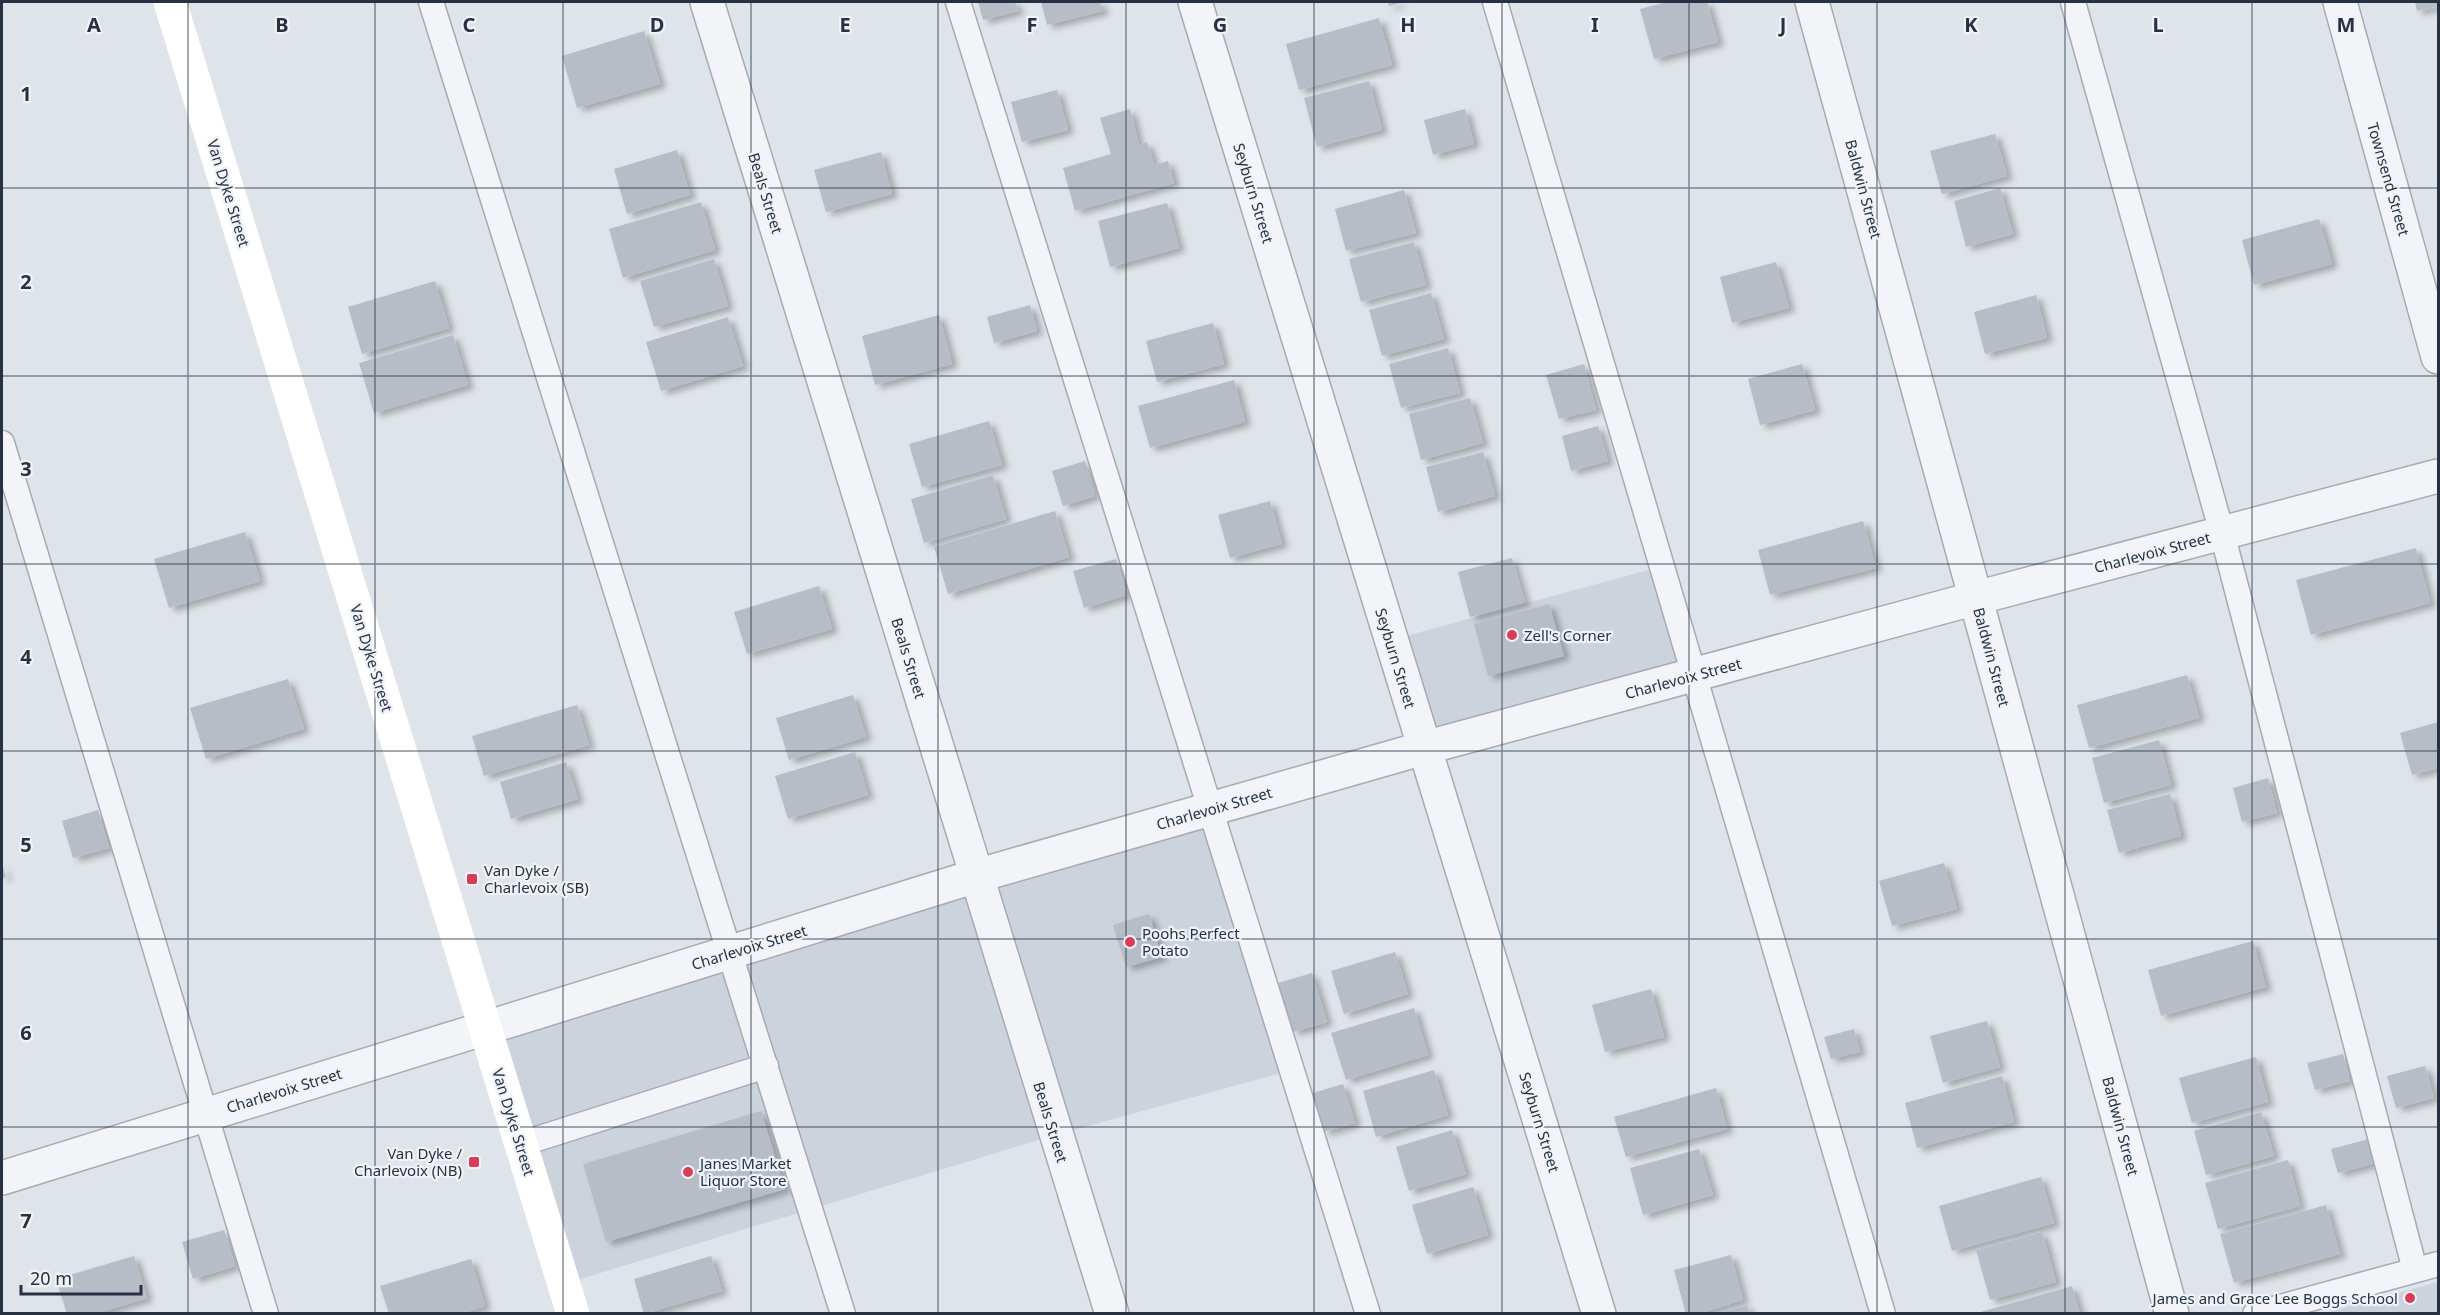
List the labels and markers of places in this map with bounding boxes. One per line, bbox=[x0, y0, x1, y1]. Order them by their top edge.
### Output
place label: Zell's Corner bbox=[1524, 625, 1611, 645]
marker: Zell's Corner bbox=[1505, 628, 1519, 642]
place label: Van Dyke / Charlevoix (SB) bbox=[484, 860, 589, 897]
marker: Van Dyke / Charlevoix (SB) bbox=[465, 872, 479, 886]
place label: Poohs Perfect Potato bbox=[1142, 923, 1240, 960]
marker: Poohs Perfect Potato bbox=[1123, 935, 1137, 949]
place label: Van Dyke / Charlevoix (NB) bbox=[354, 1143, 462, 1180]
place label: Janes Market Liquor Store bbox=[698, 1153, 792, 1190]
marker: Van Dyke / Charlevoix (NB) bbox=[467, 1155, 481, 1169]
marker: Janes Market Liquor Store bbox=[681, 1165, 695, 1179]
place label: James and Grace Lee Boggs School bbox=[2151, 1288, 2398, 1308]
marker: James and Grace Lee Boggs School bbox=[2403, 1291, 2417, 1305]

